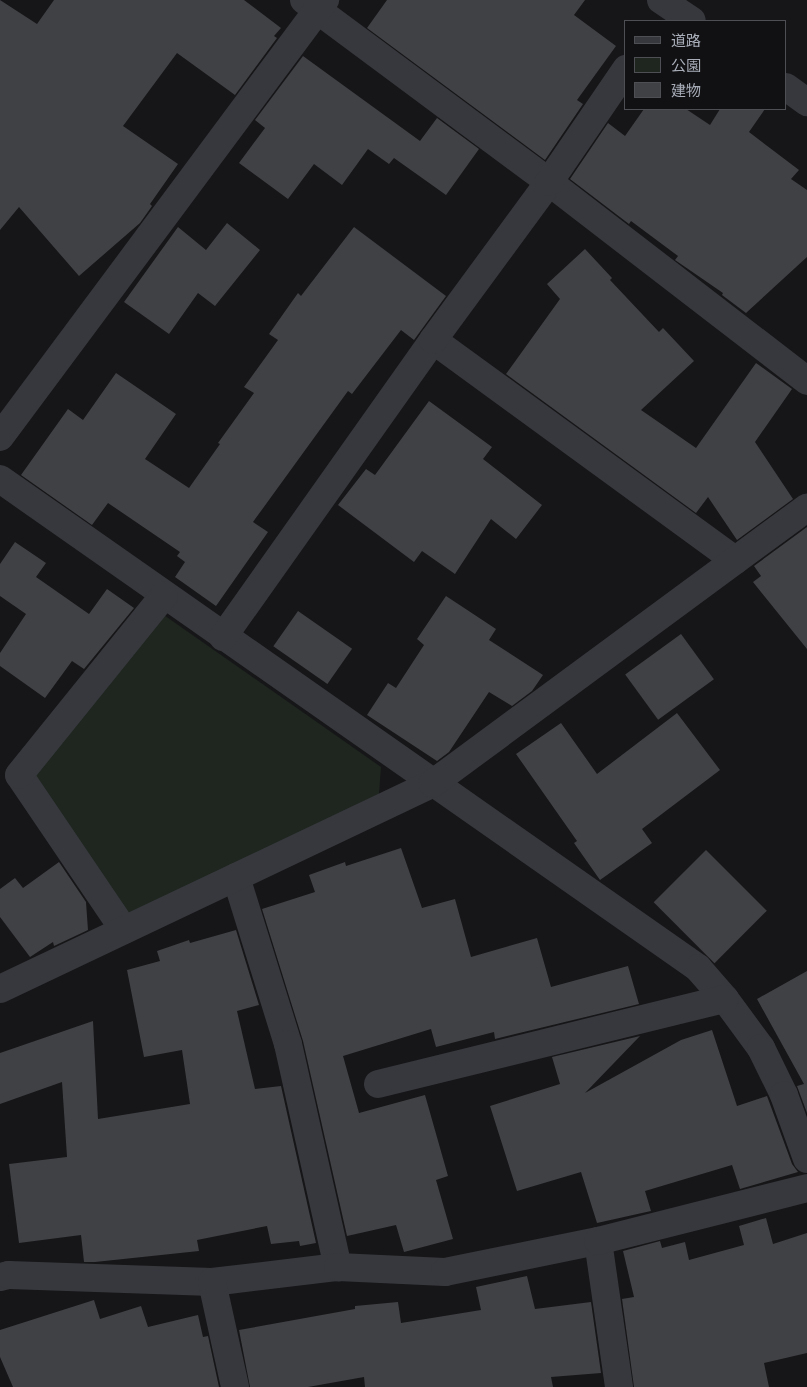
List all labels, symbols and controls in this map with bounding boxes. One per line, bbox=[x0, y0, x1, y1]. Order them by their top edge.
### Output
legend bbox=[624, 20, 787, 110]
text: 道路 bbox=[671, 32, 701, 50]
text: 公園 bbox=[671, 57, 701, 75]
text: 建物 bbox=[671, 82, 701, 100]

